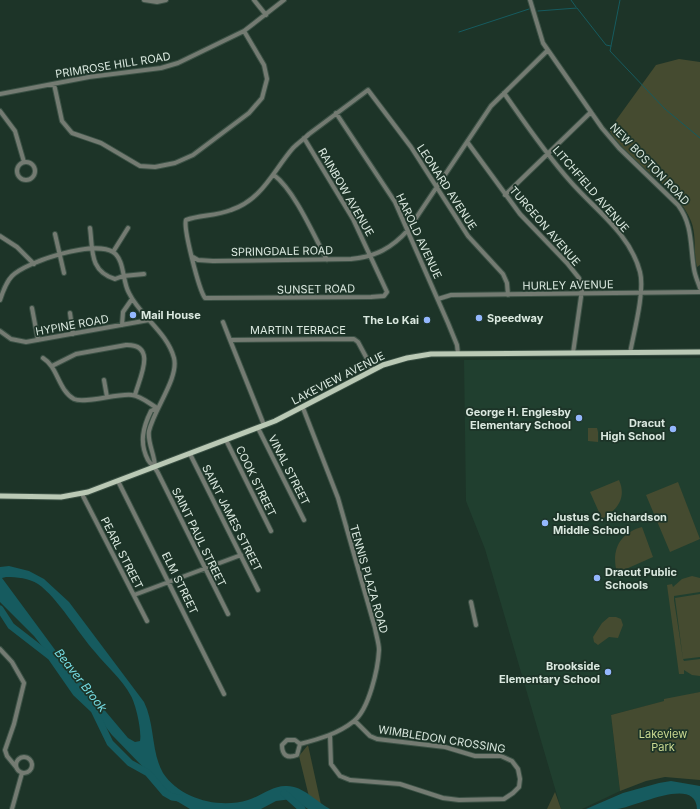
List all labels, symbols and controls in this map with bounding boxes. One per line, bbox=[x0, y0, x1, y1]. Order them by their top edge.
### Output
street label: PRIMROSE HILL ROAD bbox=[54, 49, 172, 81]
street label: NEW BOSTON ROAD bbox=[607, 120, 693, 208]
street label: LEONARD AVENUE bbox=[414, 142, 480, 232]
street label: LITCHFIELD AVENUE bbox=[550, 143, 632, 235]
street label: RAINBOW AVENUE bbox=[315, 145, 377, 239]
street label: TURGEON AVENUE bbox=[507, 183, 583, 269]
street label: HAROLD AVENUE bbox=[393, 191, 445, 281]
street label: SPRINGDALE ROAD bbox=[231, 243, 333, 259]
street label: HURLEY AVENUE bbox=[522, 277, 614, 293]
street label: SUNSET ROAD bbox=[277, 281, 355, 297]
place label: Mail House bbox=[141, 308, 201, 322]
marker: Mail House bbox=[128, 310, 138, 320]
place label: Speedway bbox=[487, 311, 544, 325]
street label: HYPINE ROAD bbox=[34, 312, 110, 338]
place label: The Lo Kai bbox=[363, 313, 419, 327]
marker: Speedway bbox=[474, 313, 484, 323]
marker: The Lo Kai bbox=[422, 315, 432, 325]
street label: MARTIN TERRACE bbox=[250, 323, 346, 337]
street label: LAKEVIEW AVENUE bbox=[289, 348, 387, 408]
place label: George H. Englesby Elementary School bbox=[465, 405, 571, 432]
marker: George H. Englesby Elementary School bbox=[574, 413, 584, 423]
place label: Dracut High School bbox=[600, 416, 665, 443]
marker: Dracut High School bbox=[668, 424, 678, 434]
street label: VINAL STREET bbox=[265, 432, 313, 508]
street label: COOK STREET bbox=[233, 443, 279, 519]
street label: SAINT JAMES STREET bbox=[199, 462, 265, 574]
street label: SAINT PAUL STREET bbox=[169, 485, 229, 589]
place label: Justus C. Richardson Middle School bbox=[553, 510, 667, 537]
street label: PEARL STREET bbox=[98, 515, 146, 591]
marker: Justus C. Richardson Middle School bbox=[540, 518, 550, 528]
street label: TENNIS PLAZA ROAD bbox=[347, 523, 391, 635]
street label: ELM STREET bbox=[159, 550, 201, 616]
place label: Dracut Public Schools bbox=[605, 565, 677, 592]
marker: Dracut Public Schools bbox=[592, 573, 602, 583]
water label: Beaver Brook bbox=[52, 645, 111, 715]
place label: Brookside Elementary School bbox=[499, 659, 600, 686]
marker: Brookside Elementary School bbox=[603, 667, 613, 677]
street label: WIMBLEDON CROSSING bbox=[377, 722, 507, 756]
park label: Lakeview Park bbox=[639, 727, 687, 754]

